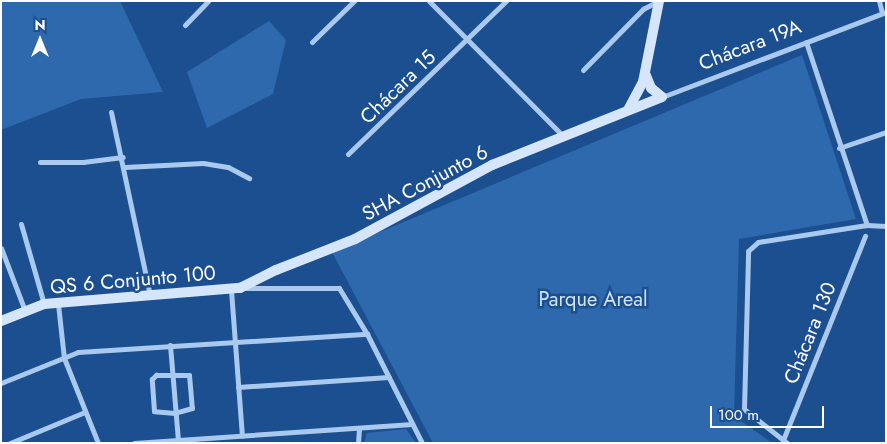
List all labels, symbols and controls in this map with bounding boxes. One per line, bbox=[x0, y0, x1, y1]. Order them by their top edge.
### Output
street label: Chácara 19A bbox=[695, 14, 805, 76]
north arrow bbox=[15, 15, 65, 65]
text: N bbox=[34, 15, 46, 35]
street label: Chácara 15 bbox=[355, 45, 441, 129]
street label: SHA Conjunto 6 bbox=[358, 140, 492, 226]
street label: QS 6 Conjunto 100 bbox=[49, 261, 217, 299]
street label: Chácara 130 bbox=[779, 279, 841, 387]
park label: Parque Areal bbox=[538, 287, 648, 311]
scale bar bbox=[712, 396, 826, 428]
text: 100 m bbox=[718, 404, 759, 426]

